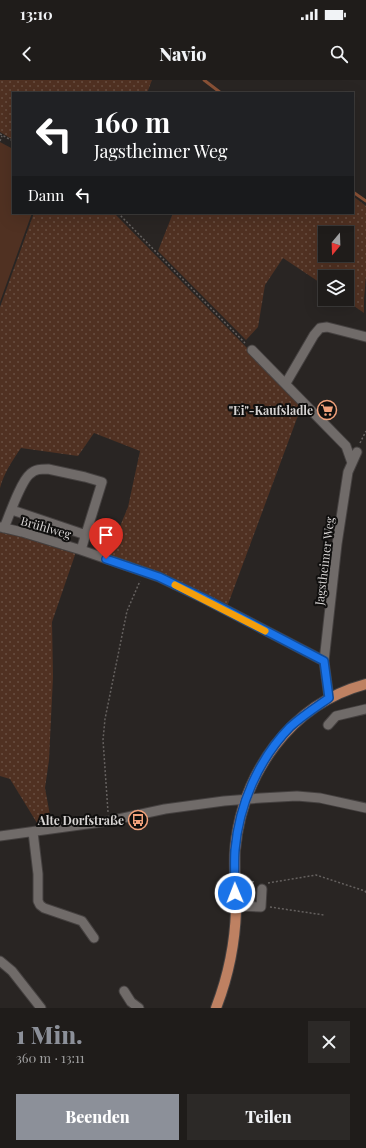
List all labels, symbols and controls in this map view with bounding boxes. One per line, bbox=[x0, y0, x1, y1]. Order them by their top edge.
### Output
text: 13:10 bbox=[20, 4, 53, 24]
text: Navio bbox=[159, 42, 207, 66]
icon: back bbox=[16, 43, 38, 65]
icon: search bbox=[328, 43, 350, 65]
text: 160 m bbox=[94, 103, 170, 140]
icon: left bbox=[28, 108, 80, 160]
text: Jagstheimer Weg bbox=[94, 139, 228, 163]
icon: left bbox=[72, 184, 94, 206]
text: Dann bbox=[28, 185, 64, 205]
north arrow bbox=[318, 226, 354, 262]
map controls bbox=[318, 226, 354, 306]
button: layers bbox=[318, 270, 354, 306]
supermarket icon: "Ei"-Kaufsladle bbox=[316, 399, 338, 421]
place label: "Ei"-Kaufsladle bbox=[229, 402, 313, 418]
street label: Brühlweg bbox=[19, 512, 74, 542]
street label: Jagstheimer Weg bbox=[311, 515, 337, 607]
pin bbox=[89, 518, 123, 559]
icon: arrive bbox=[95, 524, 117, 546]
bus stop icon: Alte Dorfstraße bbox=[127, 809, 149, 831]
place label: Alte Dorfstraße bbox=[37, 812, 124, 828]
position arrow bbox=[214, 872, 256, 914]
text: 1 Min. bbox=[16, 1018, 83, 1050]
button: close bbox=[308, 1021, 350, 1063]
text: 360 m · 13:11 bbox=[16, 1049, 85, 1066]
button: Beenden bbox=[16, 1094, 179, 1140]
button: Teilen bbox=[187, 1094, 350, 1140]

